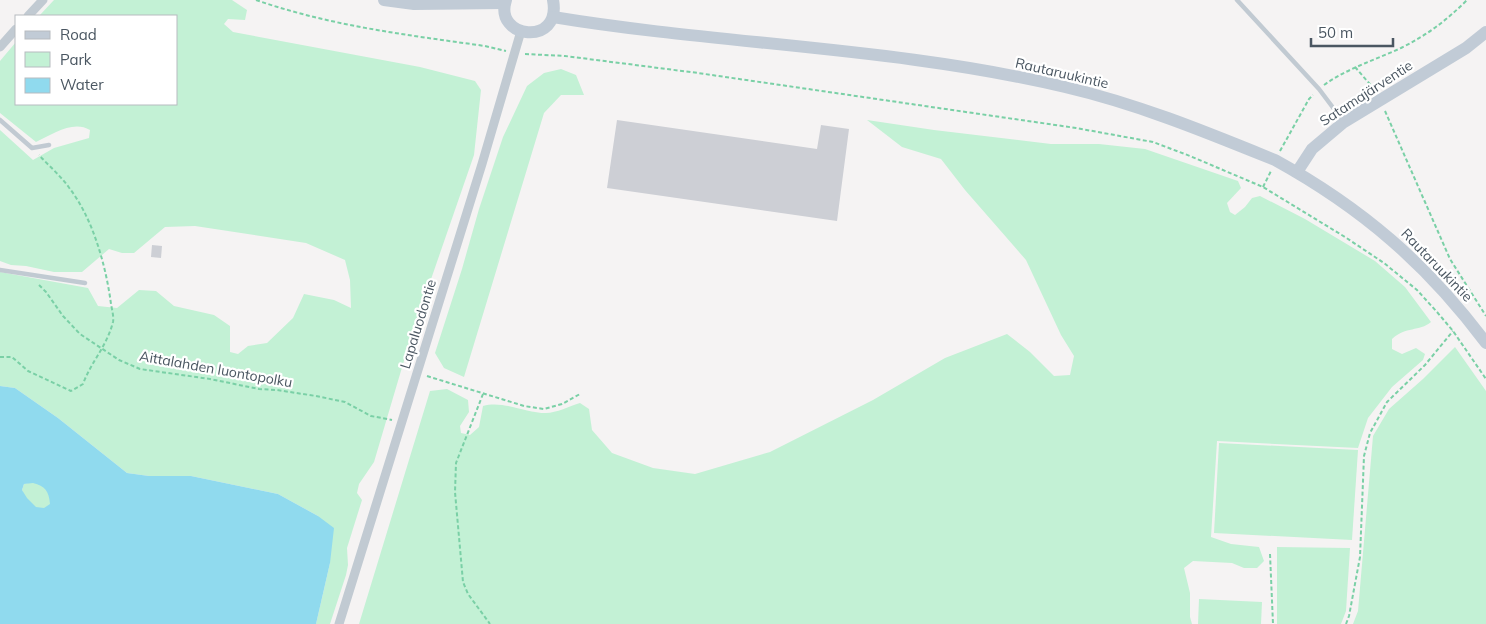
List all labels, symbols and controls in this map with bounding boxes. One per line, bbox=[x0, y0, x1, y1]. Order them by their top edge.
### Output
legend bbox=[15, 15, 178, 105]
scale bar bbox=[1311, 15, 1394, 47]
text: 50 m bbox=[1318, 23, 1353, 42]
text: Road bbox=[60, 25, 97, 44]
text: Park bbox=[60, 50, 92, 69]
street label: Rautaruukintie bbox=[1014, 54, 1110, 92]
street label: Satamajärventie bbox=[1316, 56, 1416, 130]
text: Water bbox=[60, 75, 104, 94]
street label: Rautaruukintie bbox=[1397, 224, 1477, 306]
street label: Lapaluodontie bbox=[396, 277, 440, 371]
street label: Aittalahden luontopolku bbox=[138, 347, 294, 391]

